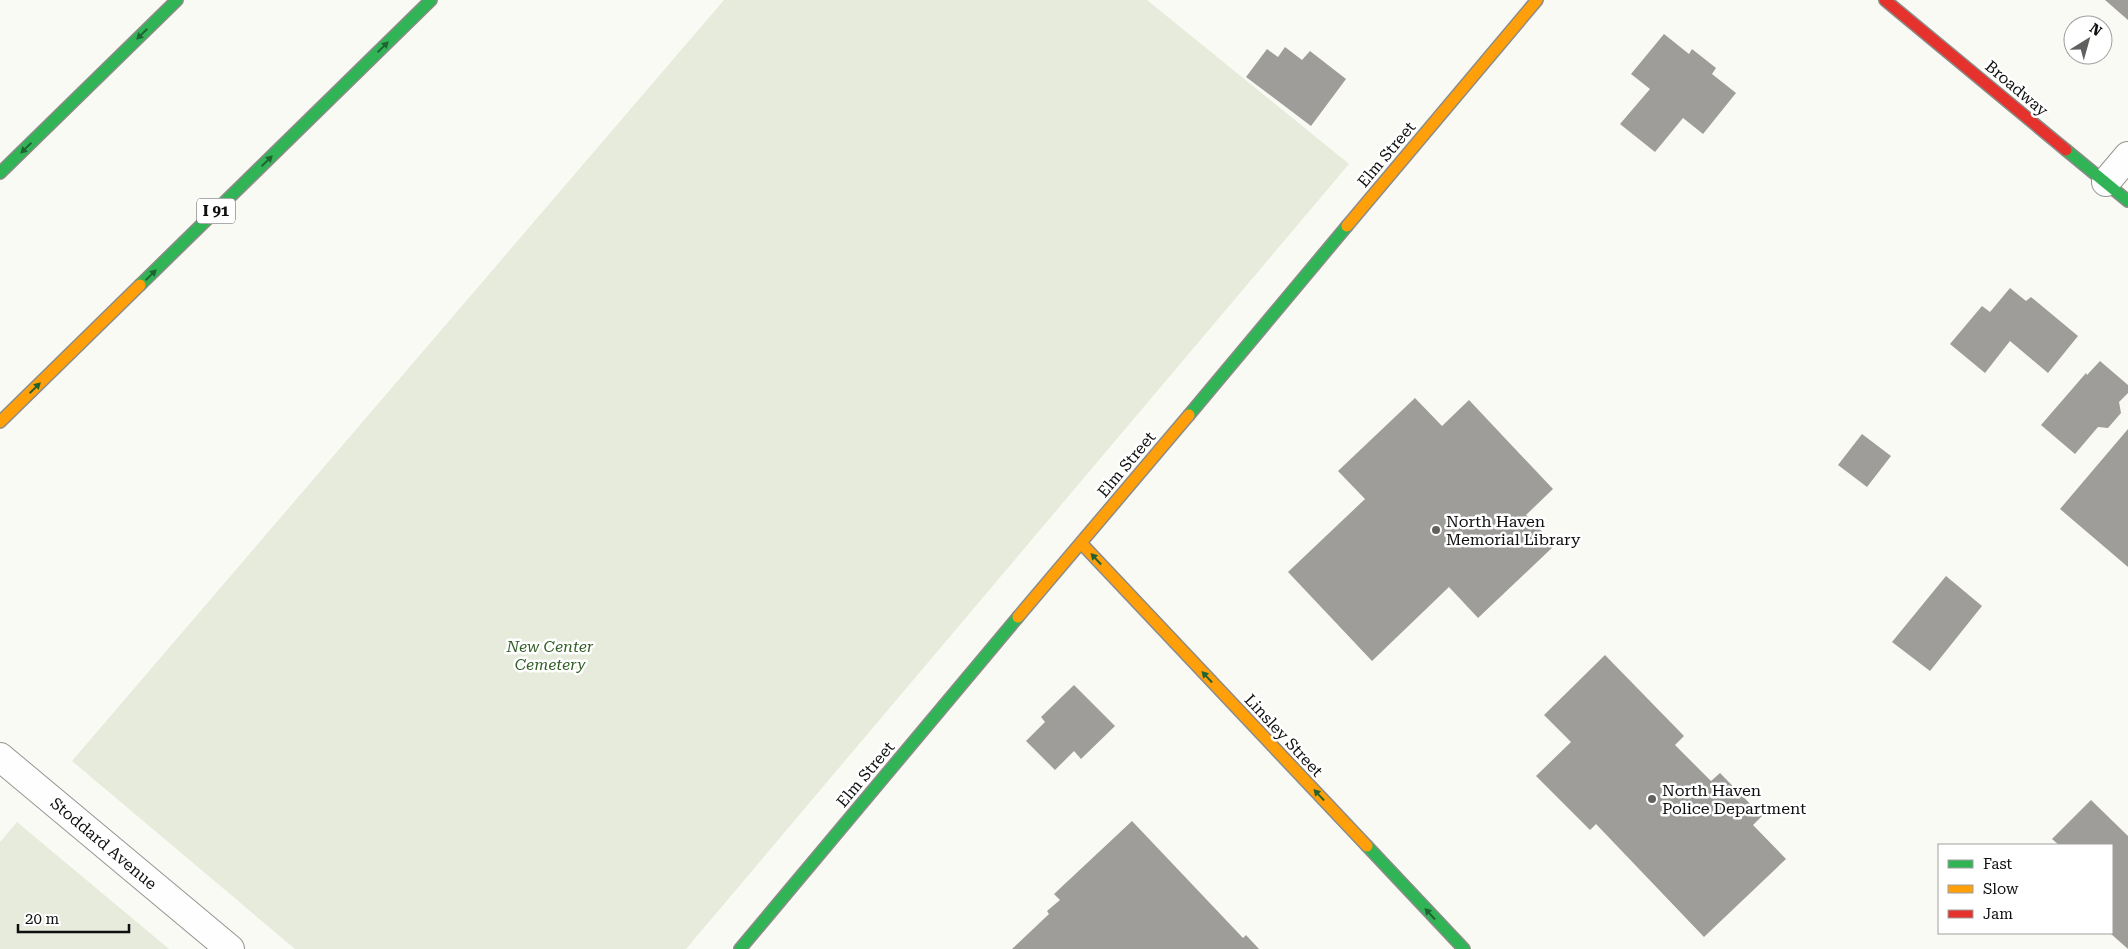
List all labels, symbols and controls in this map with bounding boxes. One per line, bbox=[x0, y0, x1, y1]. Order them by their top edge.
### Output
north arrow bbox=[2063, 15, 2113, 65]
text: N bbox=[2087, 20, 2105, 39]
one-way arrow bbox=[136, 28, 148, 40]
one-way arrow bbox=[377, 41, 389, 53]
street label: Broadway bbox=[1981, 57, 2052, 121]
street label: Elm Street bbox=[1353, 118, 1419, 191]
one-way arrow bbox=[20, 142, 32, 154]
one-way arrow bbox=[261, 155, 273, 167]
road number: I 91 bbox=[197, 198, 235, 224]
one-way arrow bbox=[145, 269, 157, 281]
one-way arrow bbox=[29, 382, 41, 394]
street label: Elm Street bbox=[1093, 428, 1159, 501]
place label: North Haven Memorial Library bbox=[1446, 512, 1581, 549]
marker: North Haven Memorial Library bbox=[1430, 524, 1442, 536]
one-way arrow bbox=[1090, 553, 1102, 565]
park label: New Center Cemetery bbox=[505, 637, 594, 674]
one-way arrow bbox=[1201, 671, 1213, 683]
street label: Linsley Street bbox=[1241, 690, 1327, 781]
street label: Elm Street bbox=[832, 738, 898, 811]
place label: North Haven Police Department bbox=[1662, 781, 1806, 818]
one-way arrow bbox=[1313, 790, 1325, 802]
street label: Stoddard Avenue bbox=[47, 793, 161, 893]
marker: North Haven Police Department bbox=[1646, 793, 1658, 805]
legend bbox=[1938, 844, 2113, 934]
text: Fast bbox=[1983, 855, 2013, 873]
text: Slow bbox=[1983, 880, 2019, 898]
scale bar bbox=[18, 902, 129, 934]
text: Jam bbox=[1983, 905, 2013, 923]
one-way arrow bbox=[1424, 908, 1436, 920]
text: 20 m bbox=[25, 910, 60, 928]

